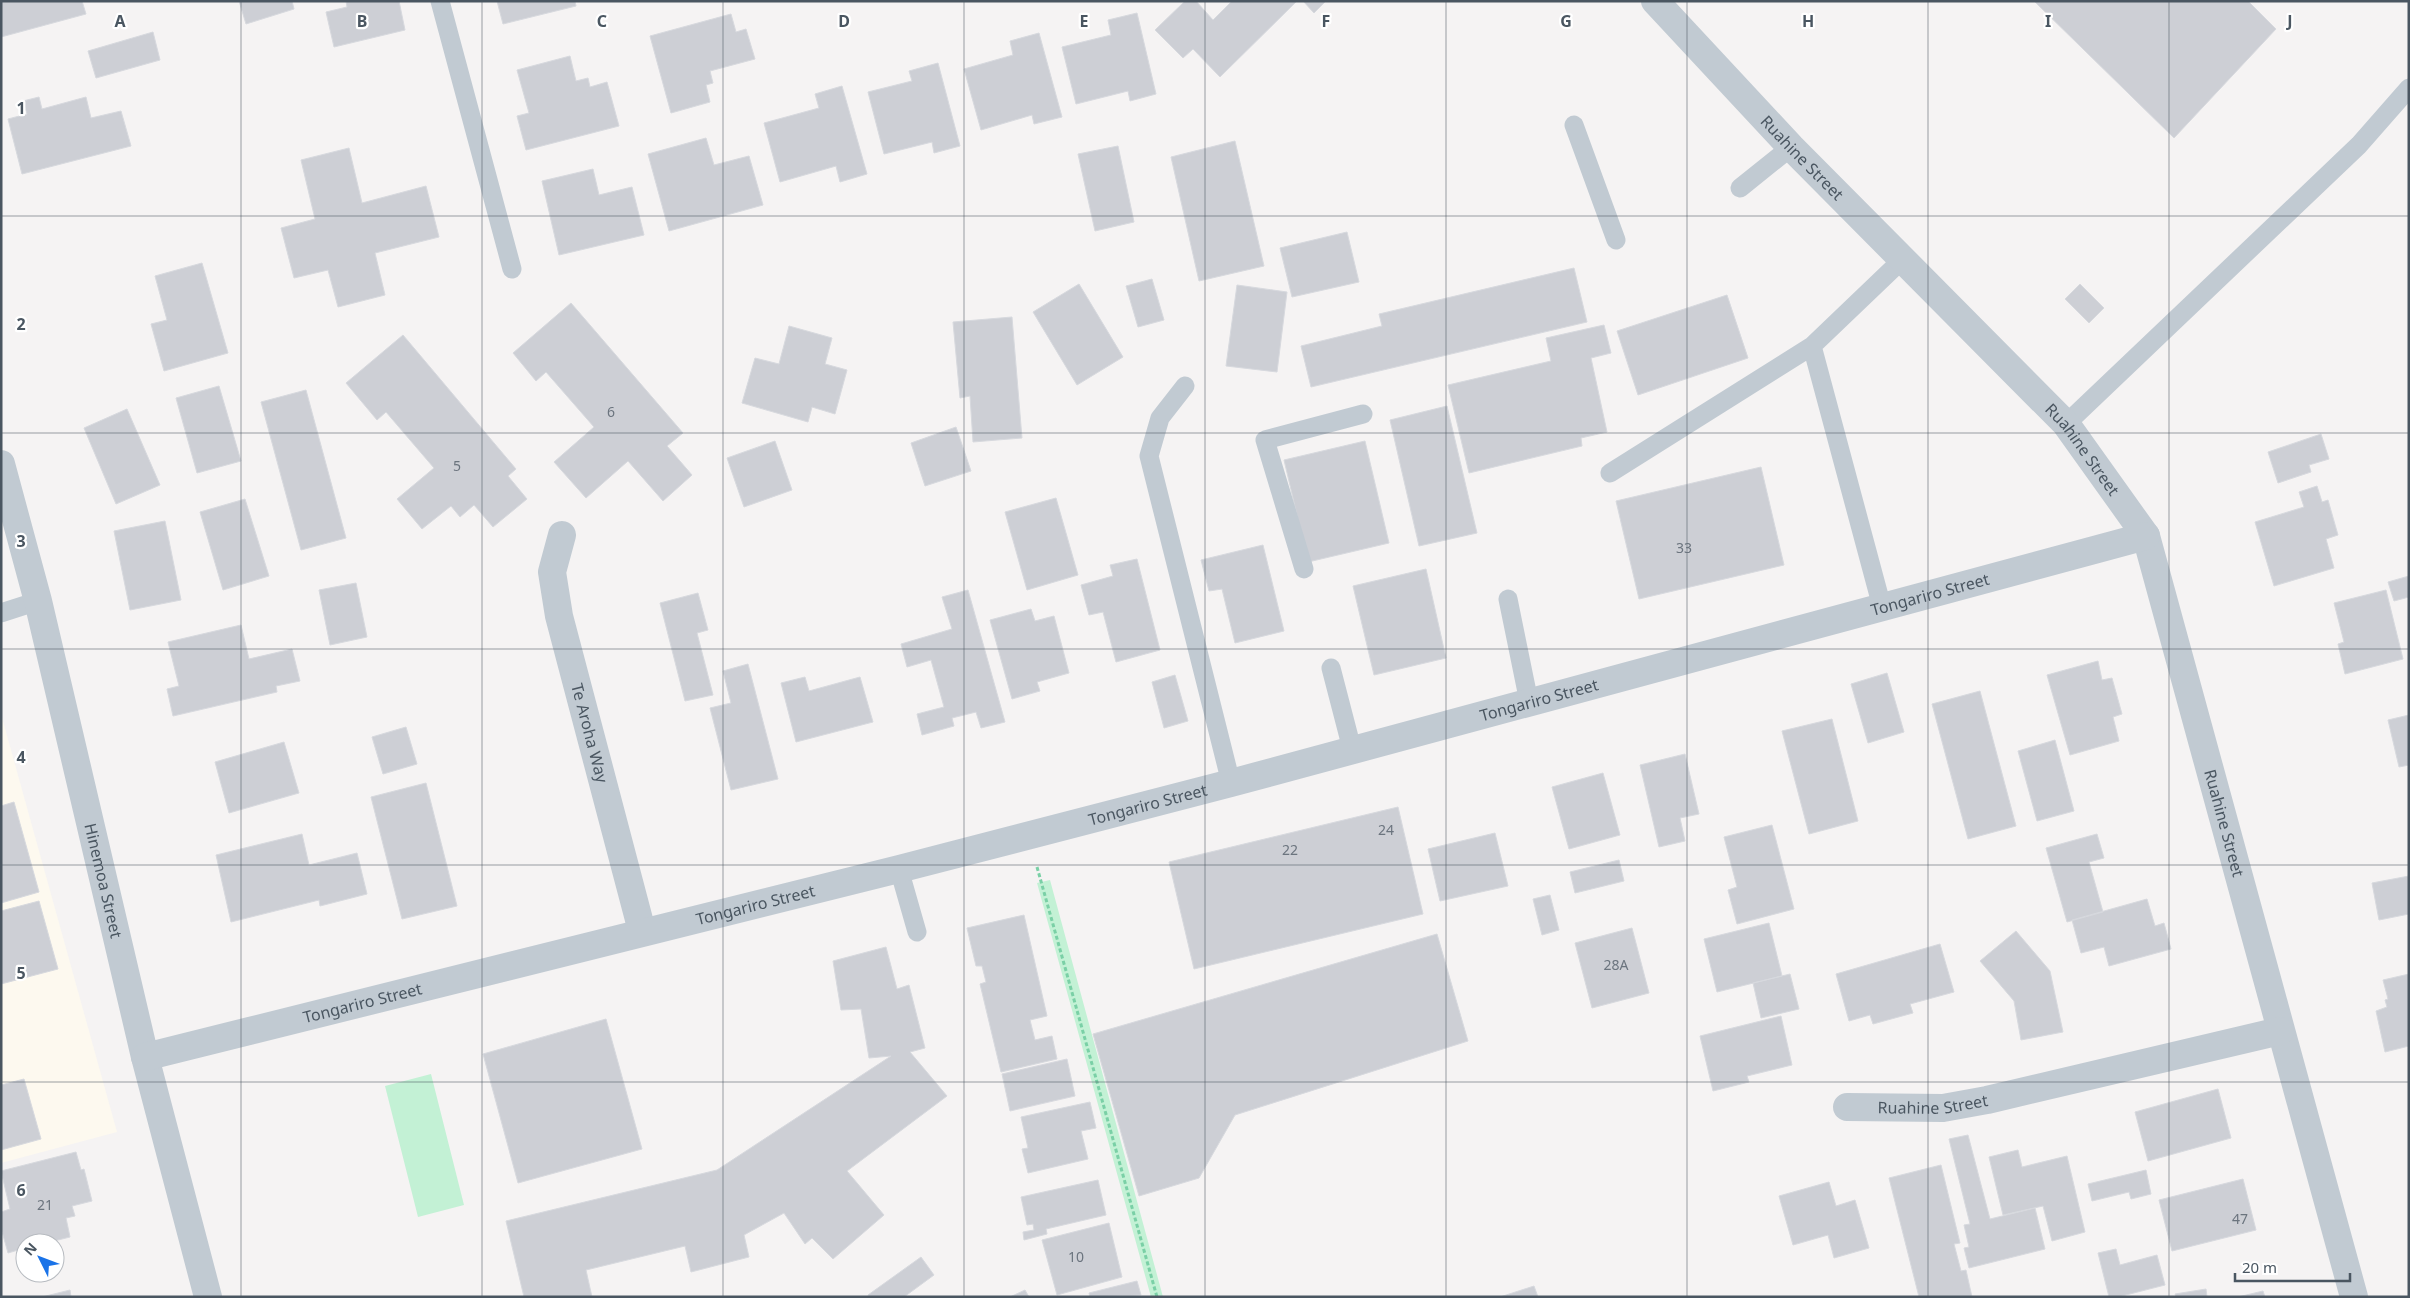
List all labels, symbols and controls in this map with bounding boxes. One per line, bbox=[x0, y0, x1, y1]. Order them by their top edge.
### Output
text: A bbox=[114, 10, 126, 32]
text: B bbox=[357, 10, 367, 32]
text: C bbox=[597, 10, 607, 32]
text: D bbox=[838, 10, 850, 32]
text: E bbox=[1080, 10, 1089, 32]
text: F bbox=[1322, 10, 1330, 32]
text: G bbox=[1560, 10, 1572, 32]
text: H bbox=[1802, 10, 1814, 32]
text: I bbox=[2045, 10, 2051, 32]
text: J bbox=[2285, 10, 2293, 32]
text: 1 bbox=[16, 97, 26, 119]
street label: Ruahine Street bbox=[1756, 110, 1849, 205]
text: 2 bbox=[16, 313, 26, 335]
street label: Ruahine Street bbox=[2040, 398, 2125, 500]
house number: 6 bbox=[607, 402, 615, 421]
house number: 5 bbox=[453, 456, 461, 475]
text: 3 bbox=[16, 530, 26, 552]
house number: 33 bbox=[1676, 538, 1692, 557]
street label: Tongariro Street bbox=[1868, 568, 1992, 621]
street label: Tongariro Street bbox=[1477, 673, 1601, 726]
street label: Te Aroha Way bbox=[566, 681, 614, 786]
text: 4 bbox=[16, 746, 26, 768]
street label: Ruahine Street bbox=[2199, 767, 2250, 879]
street label: Tongariro Street bbox=[1086, 779, 1210, 830]
house number: 24 bbox=[1378, 820, 1394, 839]
street label: Hinemoa Street bbox=[79, 821, 128, 940]
house number: 22 bbox=[1282, 840, 1298, 859]
street label: Tongariro Street bbox=[694, 879, 817, 930]
house number: 28A bbox=[1604, 955, 1629, 974]
text: 5 bbox=[16, 962, 26, 984]
street label: Tongariro Street bbox=[301, 977, 424, 1028]
street label: Ruahine Street bbox=[1878, 1089, 1990, 1119]
text: 6 bbox=[16, 1179, 26, 1201]
house number: 21 bbox=[37, 1195, 53, 1214]
house number: 47 bbox=[2232, 1209, 2248, 1228]
north arrow bbox=[15, 1233, 65, 1283]
text: N bbox=[19, 1238, 41, 1260]
house number: 10 bbox=[1068, 1247, 1084, 1266]
scale bar bbox=[2235, 1250, 2350, 1282]
text: 20 m bbox=[2242, 1257, 2277, 1277]

